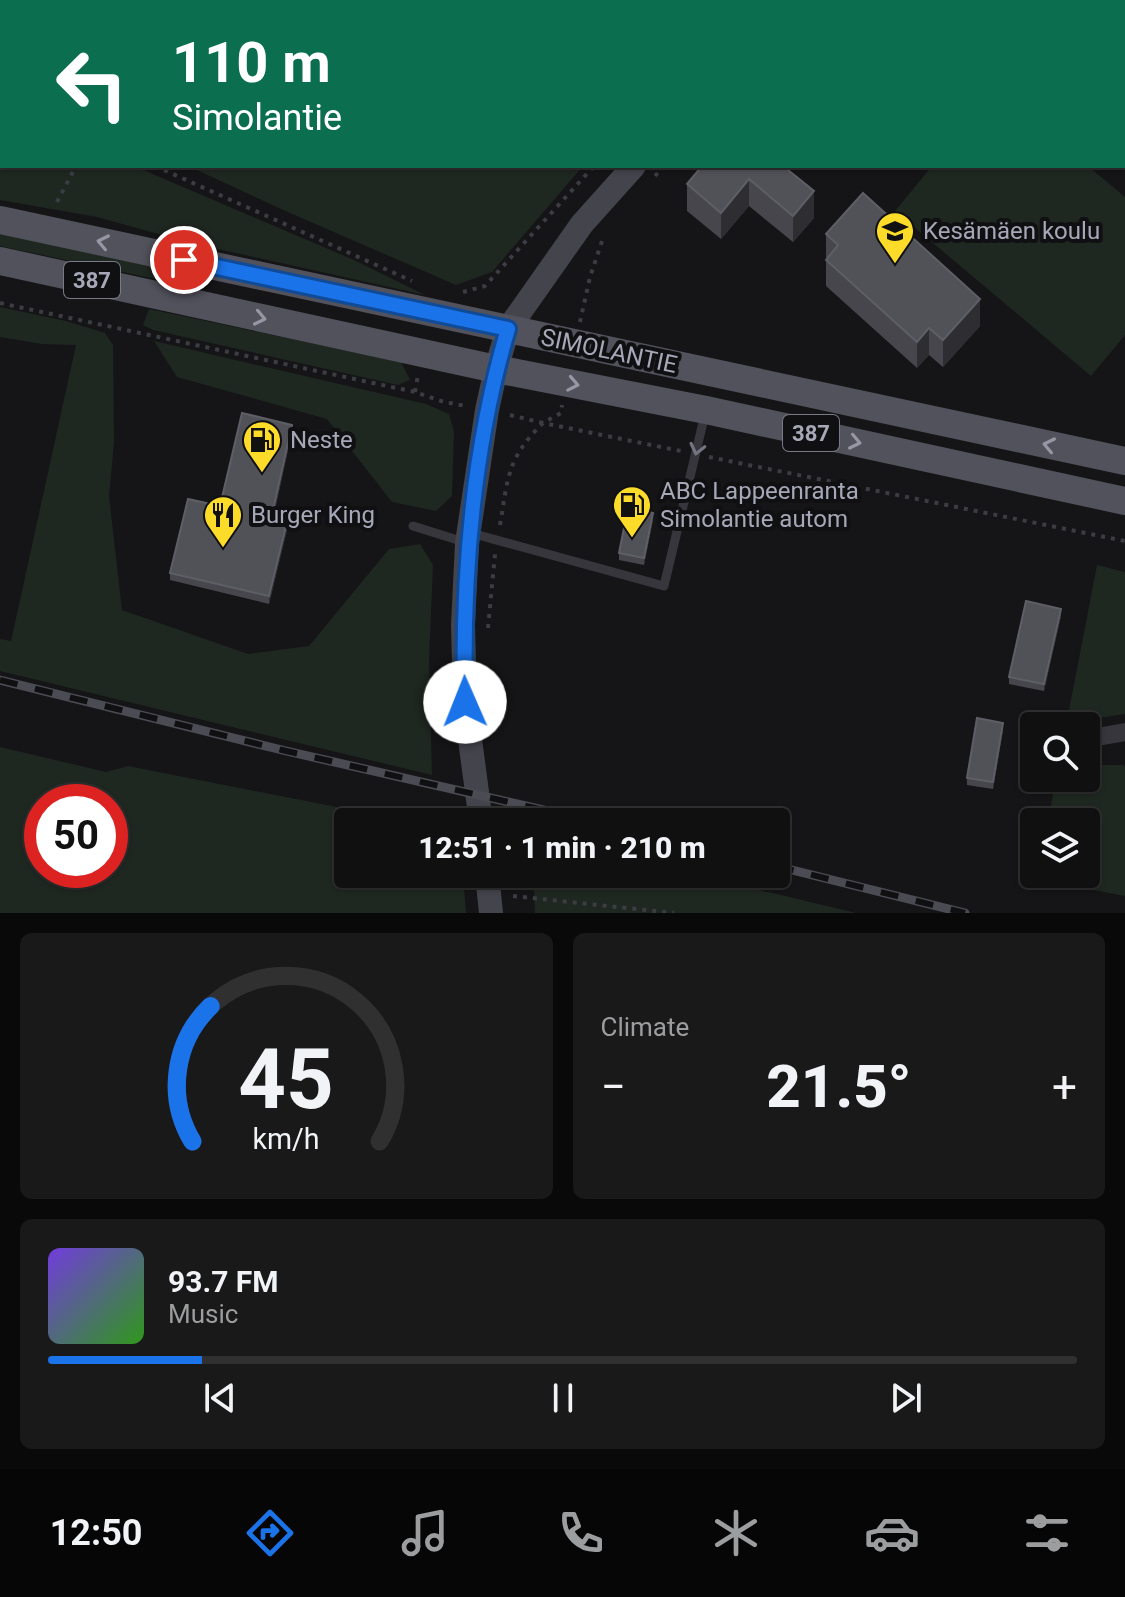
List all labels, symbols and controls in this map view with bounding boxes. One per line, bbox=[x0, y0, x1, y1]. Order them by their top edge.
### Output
text: 110 m bbox=[172, 30, 331, 96]
icon: left bbox=[40, 32, 144, 136]
text: Simolantie bbox=[172, 97, 342, 139]
school or university icon: Kesämäen koulu bbox=[874, 210, 916, 265]
place label: Kesämäen koulu bbox=[923, 217, 1100, 245]
pin bbox=[150, 226, 218, 294]
one-way arrow bbox=[97, 234, 111, 251]
icon: arrive bbox=[162, 238, 206, 282]
road number: 387 bbox=[64, 262, 120, 298]
one-way arrow bbox=[253, 309, 267, 326]
street label: SIMOLANTIE bbox=[538, 323, 680, 379]
one-way arrow bbox=[566, 374, 579, 391]
road number: 387 bbox=[783, 415, 839, 451]
fuel station icon: Neste bbox=[241, 419, 283, 474]
place label: Neste bbox=[290, 426, 353, 454]
one-way arrow bbox=[847, 433, 861, 450]
one-way arrow bbox=[1042, 437, 1056, 454]
one-way arrow bbox=[689, 442, 706, 456]
place label: ABC Lappeenranta Simolantie autom bbox=[660, 477, 859, 533]
fuel station icon: ABC Lappeenranta Simolantie autom bbox=[611, 484, 653, 539]
restaurant icon: Burger King bbox=[202, 494, 244, 549]
place label: Burger King bbox=[251, 501, 375, 529]
position arrow bbox=[423, 660, 507, 744]
map controls bbox=[1020, 712, 1100, 888]
button: search bbox=[1020, 712, 1100, 792]
speed limit sign: 50 bbox=[24, 784, 128, 888]
button: layers bbox=[1020, 808, 1100, 888]
text: 12:51 · 1 min · 210 m bbox=[418, 830, 706, 865]
text: Climate bbox=[601, 1012, 689, 1042]
text: 45 bbox=[239, 1031, 334, 1128]
text: 21.5° bbox=[766, 1051, 911, 1122]
text: − bbox=[601, 1061, 626, 1113]
text: + bbox=[1052, 1061, 1077, 1113]
text: km/h bbox=[253, 1122, 320, 1156]
text: 93.7 FM bbox=[168, 1264, 279, 1299]
text: Music bbox=[168, 1299, 238, 1329]
icon: previous bbox=[198, 1376, 242, 1420]
icon: pause bbox=[541, 1376, 585, 1420]
icon: next bbox=[884, 1376, 928, 1420]
icon: directions bbox=[242, 1505, 298, 1561]
icon: music bbox=[397, 1505, 453, 1561]
icon: phone bbox=[553, 1505, 609, 1561]
icon: climate bbox=[708, 1505, 764, 1561]
icon: car bbox=[864, 1505, 920, 1561]
icon: filters bbox=[1019, 1505, 1075, 1561]
text: 12:50 bbox=[50, 1512, 142, 1554]

